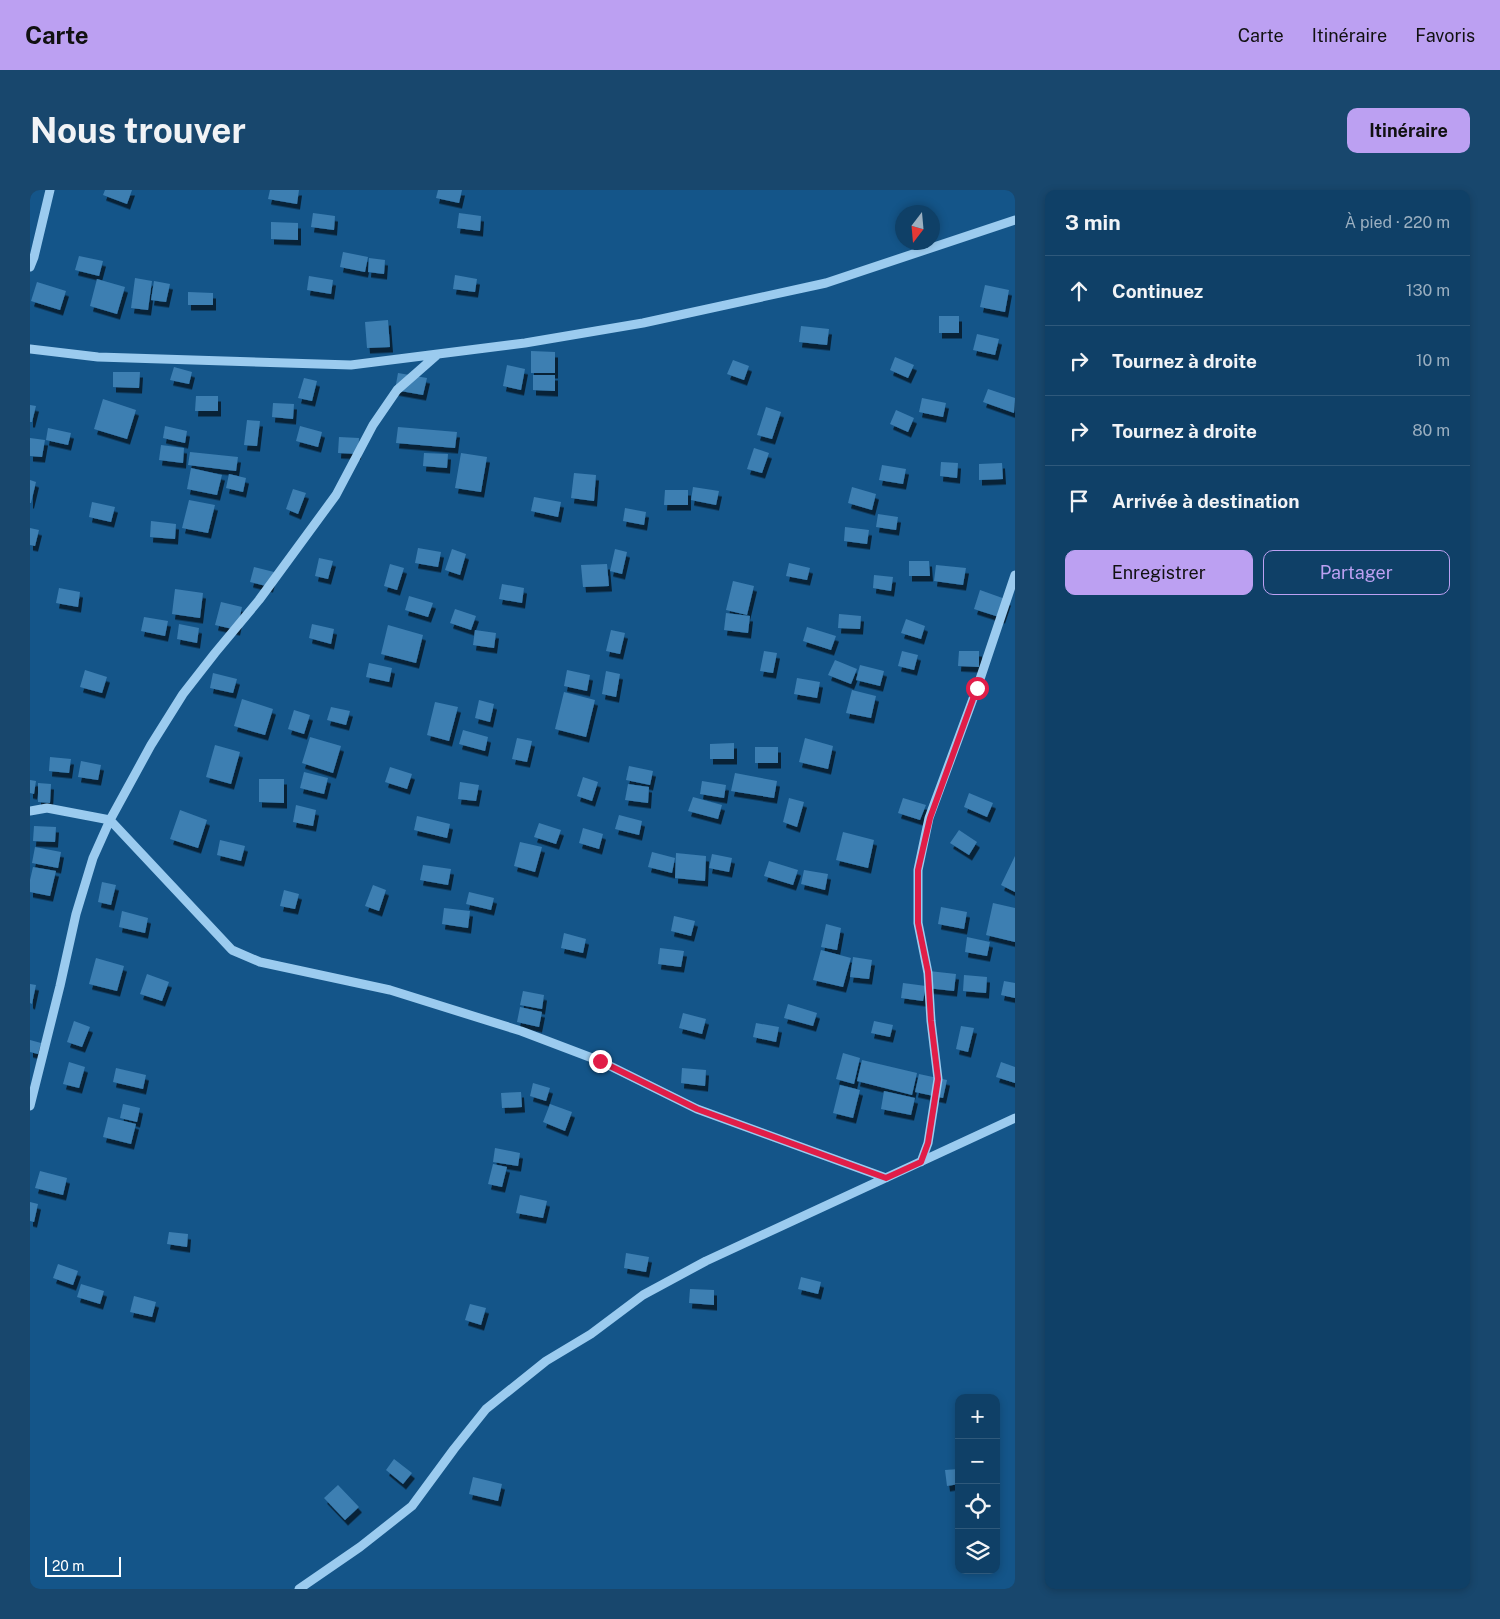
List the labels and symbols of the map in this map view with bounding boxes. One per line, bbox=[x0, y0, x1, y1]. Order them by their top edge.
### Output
north arrow bbox=[895, 205, 940, 250]
route start bbox=[966, 677, 989, 700]
route end bbox=[589, 1050, 612, 1073]
scale bar bbox=[45, 1554, 121, 1577]

